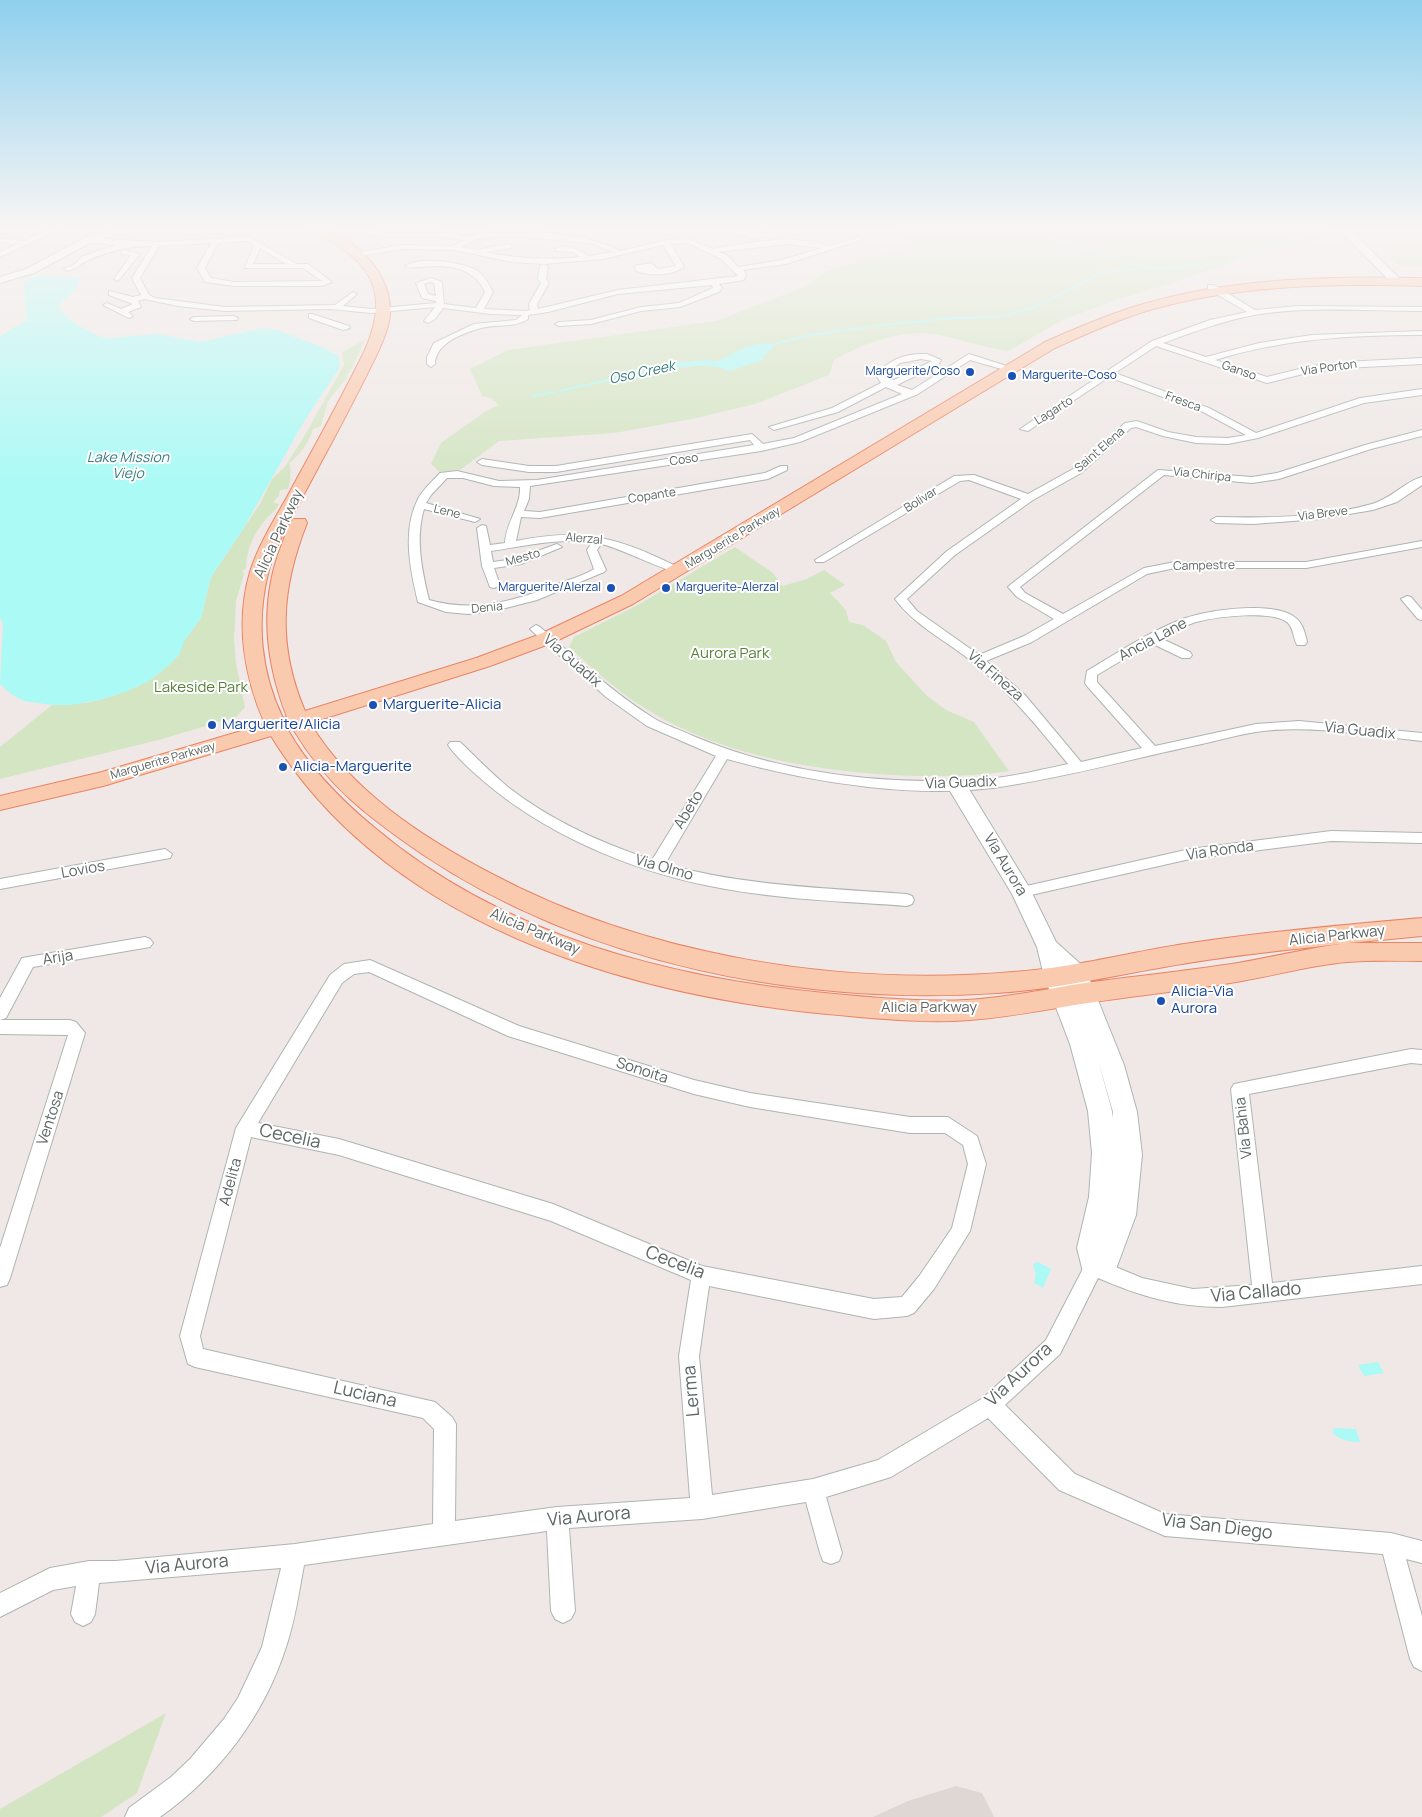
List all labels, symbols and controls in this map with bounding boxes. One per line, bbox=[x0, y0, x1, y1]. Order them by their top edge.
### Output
street label: Via Porton bbox=[1300, 357, 1358, 379]
water label: Oso Creek bbox=[608, 358, 676, 388]
street label: Ganso bbox=[1220, 358, 1258, 384]
place label: Marguerite/Coso bbox=[866, 365, 960, 379]
marker: Marguerite/Coso bbox=[964, 366, 976, 378]
place label: Marguerite-Coso bbox=[1022, 369, 1117, 383]
marker: Marguerite-Coso bbox=[1006, 370, 1018, 382]
street label: Fresca bbox=[1163, 389, 1203, 415]
street label: Lagarto bbox=[1032, 394, 1076, 428]
street label: Saint Elena bbox=[1072, 424, 1128, 476]
water label: Lake Mission Viejo bbox=[87, 450, 169, 482]
street label: Coso bbox=[669, 451, 699, 469]
street label: Via Chiripa bbox=[1172, 465, 1232, 485]
street label: Bolivar bbox=[902, 484, 940, 516]
street label: Copante bbox=[627, 485, 677, 507]
street label: Alicia Parkway bbox=[251, 487, 307, 581]
street label: Lene bbox=[432, 502, 462, 522]
street label: Marguerite Parkway bbox=[683, 504, 783, 572]
street label: Via Breve bbox=[1297, 504, 1349, 524]
street label: Alerzal bbox=[565, 530, 603, 548]
street label: Mesto bbox=[504, 546, 542, 570]
street label: Campestre bbox=[1173, 558, 1235, 574]
place label: Marguerite/Alerzal bbox=[498, 581, 601, 595]
place label: Marguerite-Alerzal bbox=[676, 581, 779, 595]
marker: Marguerite/Alerzal bbox=[605, 582, 617, 594]
marker: Marguerite-Alerzal bbox=[660, 582, 672, 594]
street label: Denia bbox=[471, 599, 503, 617]
street label: Ancia Lane bbox=[1116, 614, 1190, 666]
street label: Via Guadix bbox=[539, 631, 605, 691]
park label: Aurora Park bbox=[691, 645, 769, 663]
street label: Via Fineza bbox=[963, 647, 1027, 705]
park label: Lakeside Park bbox=[154, 679, 248, 697]
place label: Marguerite-Alicia bbox=[383, 696, 501, 714]
marker: Marguerite-Alicia bbox=[367, 699, 379, 711]
place label: Marguerite/Alicia bbox=[222, 716, 340, 734]
street label: Via Guadix bbox=[1323, 718, 1397, 744]
marker: Marguerite/Alicia bbox=[206, 719, 218, 731]
street label: Marguerite Parkway bbox=[109, 739, 217, 783]
place label: Alicia-Marguerite bbox=[293, 758, 412, 776]
marker: Alicia-Marguerite bbox=[277, 761, 289, 773]
street label: Via Guadix bbox=[925, 773, 997, 793]
street label: Abeto bbox=[671, 787, 707, 833]
street label: Via Aurora bbox=[979, 831, 1031, 899]
street label: Via Ronda bbox=[1185, 837, 1255, 865]
street label: Via Olmo bbox=[633, 851, 695, 885]
street label: Lovios bbox=[60, 857, 106, 883]
street label: Alicia Parkway bbox=[487, 905, 583, 959]
street label: Alicia Parkway bbox=[1288, 922, 1386, 950]
street label: Arija bbox=[42, 947, 74, 969]
place label: Alicia-Via Aurora bbox=[1171, 983, 1234, 1018]
marker: Alicia-Via Aurora bbox=[1155, 995, 1167, 1007]
street label: Alicia Parkway bbox=[881, 999, 977, 1017]
street label: Sonoita bbox=[614, 1054, 670, 1088]
street label: Ventosa bbox=[34, 1088, 68, 1148]
street label: Via Bahia bbox=[1232, 1096, 1256, 1160]
street label: Cecelia bbox=[257, 1120, 323, 1154]
street label: Adelita bbox=[216, 1156, 246, 1208]
street label: Cecelia bbox=[642, 1242, 708, 1284]
street label: Via Callado bbox=[1210, 1278, 1302, 1308]
street label: Via Aurora bbox=[981, 1339, 1057, 1411]
street label: Lerma bbox=[679, 1364, 705, 1418]
street label: Luciana bbox=[331, 1377, 399, 1413]
street label: Via Aurora bbox=[546, 1503, 632, 1531]
street label: Via San Diego bbox=[1160, 1509, 1274, 1545]
street label: Via Aurora bbox=[144, 1551, 230, 1579]

